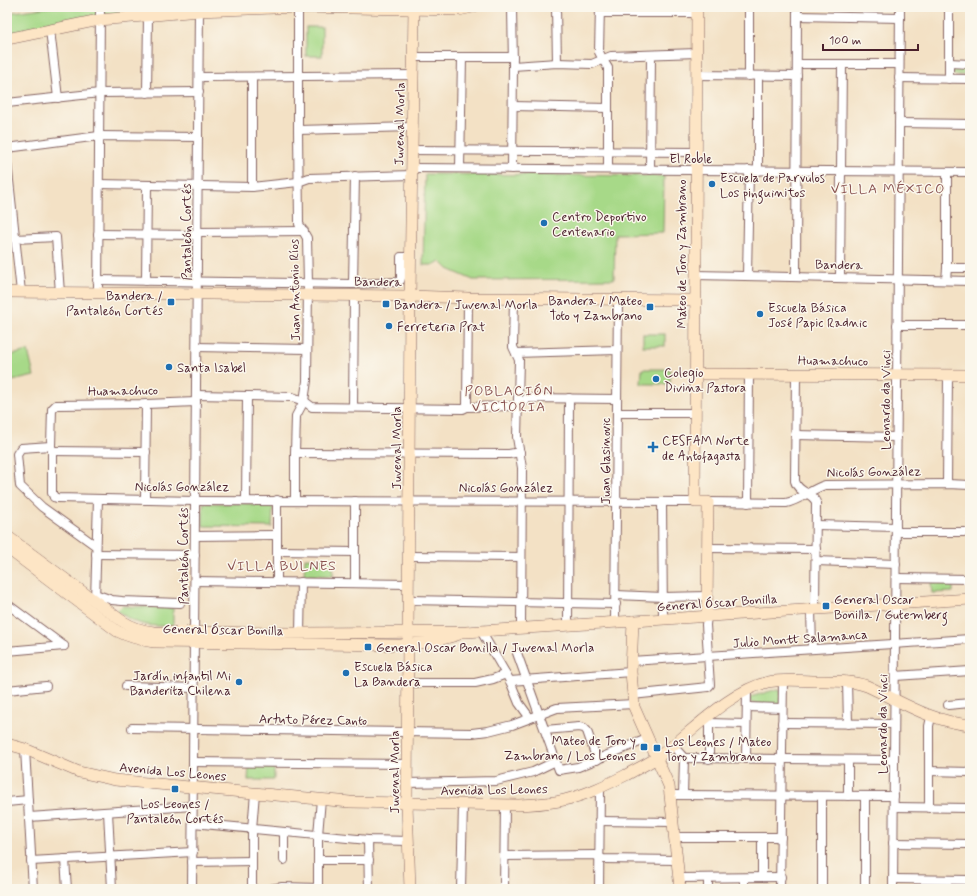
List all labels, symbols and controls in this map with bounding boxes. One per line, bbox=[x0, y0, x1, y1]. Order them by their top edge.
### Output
scale bar bbox=[823, 26, 918, 52]
text: 100 m bbox=[829, 33, 861, 49]
street label: Juvenal Morla bbox=[391, 82, 410, 166]
street label: El Roble bbox=[670, 151, 712, 168]
place label: Escuela de Parvulos Los pinguinitos bbox=[720, 170, 825, 204]
street label: Mateo de Toro y Zambrano bbox=[674, 179, 691, 329]
marker: Escuela de Parvulos Los pinguinitos bbox=[707, 179, 717, 189]
district label: VILLA MÉXICO bbox=[831, 180, 945, 198]
street label: Pantaleón Cortés bbox=[179, 183, 196, 281]
place label: Centro Deportivo Centenario bbox=[552, 209, 647, 241]
marker: Centro Deportivo Centenario bbox=[539, 218, 549, 228]
street label: Juan Antonio Ríos bbox=[286, 238, 305, 341]
street label: Bandera bbox=[815, 257, 863, 274]
street label: Bandera bbox=[354, 274, 402, 291]
place label: Bandera / Pantaleón Cortés bbox=[66, 288, 163, 320]
place label: Bandera / Mateo Toto y Zambrano bbox=[548, 293, 642, 325]
marker: Bandera / Pantaleón Cortés bbox=[166, 297, 176, 307]
place label: Bandera / Juvenal Morla bbox=[394, 297, 538, 314]
marker: Bandera / Juvenal Morla bbox=[381, 299, 391, 309]
place label: Escuela Básica José Papic Radnic bbox=[768, 300, 867, 332]
marker: Bandera / Mateo Toto y Zambrano bbox=[645, 302, 655, 312]
marker: Escuela Básica José Papic Radnic bbox=[755, 309, 765, 319]
place label: Ferreteria Prat bbox=[397, 319, 485, 336]
marker: Ferreteria Prat bbox=[384, 321, 394, 331]
street label: Leonardo da Vinci bbox=[878, 350, 895, 450]
street label: Huamachuco bbox=[798, 352, 868, 371]
place label: Santa Isabel bbox=[177, 360, 246, 377]
marker: Santa Isabel bbox=[164, 362, 174, 372]
place label: Colegio Divina Pastora bbox=[664, 365, 746, 397]
marker: Colegio Divina Pastora bbox=[651, 374, 661, 384]
street label: Huamachuco bbox=[88, 382, 158, 401]
district label: POBLACIÓN VICTORIA bbox=[465, 382, 553, 416]
street label: Juvenal Morla bbox=[389, 406, 406, 490]
street label: Juan Glasinovic bbox=[598, 418, 615, 504]
place label: CESFAM Norte de Antofagasta bbox=[662, 433, 749, 465]
marker: CESFAM Norte de Antofagasta bbox=[647, 441, 659, 453]
street label: Nicolás González bbox=[827, 463, 921, 482]
street label: Nicolás González bbox=[135, 479, 229, 496]
street label: Nicolás González bbox=[459, 480, 553, 497]
street label: Pantaleón Cortés bbox=[176, 507, 193, 605]
district label: VILLA BULNES bbox=[227, 557, 337, 575]
street label: General Óscar Bonilla bbox=[656, 591, 778, 616]
place label: General Oscar Bonilla / Gutemberg bbox=[834, 592, 948, 626]
marker: General Oscar Bonilla / Gutemberg bbox=[821, 601, 831, 611]
street label: General Óscar Bonilla bbox=[162, 621, 284, 640]
street label: Julio Montt Salamanca bbox=[732, 626, 868, 653]
place label: General Oscar Bonilla / Juvenal Morla bbox=[376, 640, 594, 657]
marker: General Oscar Bonilla / Juvenal Morla bbox=[363, 642, 373, 652]
place label: Escuela Básica La Bandera bbox=[354, 659, 433, 691]
place label: Jardín infantil Mi Banderita Chilena bbox=[130, 668, 231, 700]
marker: Escuela Básica La Bandera bbox=[341, 668, 351, 678]
street label: Leonardo da Vinci bbox=[875, 674, 892, 774]
marker: Jardín infantil Mi Banderita Chilena bbox=[234, 677, 244, 687]
street label: Artuto Pérez Canto bbox=[259, 711, 367, 730]
street label: Juvenal Morla bbox=[387, 730, 404, 814]
place label: Mateo de Toro y Zambrano / Los Leones bbox=[504, 733, 636, 765]
place label: Los Leones / Mateo Toro y Zambrano bbox=[665, 734, 771, 766]
marker: Mateo de Toro y Zambrano / Los Leones bbox=[639, 742, 649, 752]
marker: Los Leones / Mateo Toro y Zambrano bbox=[652, 743, 662, 753]
street label: Avenida Los Leones bbox=[119, 759, 227, 786]
street label: Avenida Los Leones bbox=[440, 781, 548, 800]
marker: Los Leones / Pantaleón Cortés bbox=[170, 784, 180, 794]
place label: Los Leones / Pantaleón Cortés bbox=[126, 796, 224, 828]

